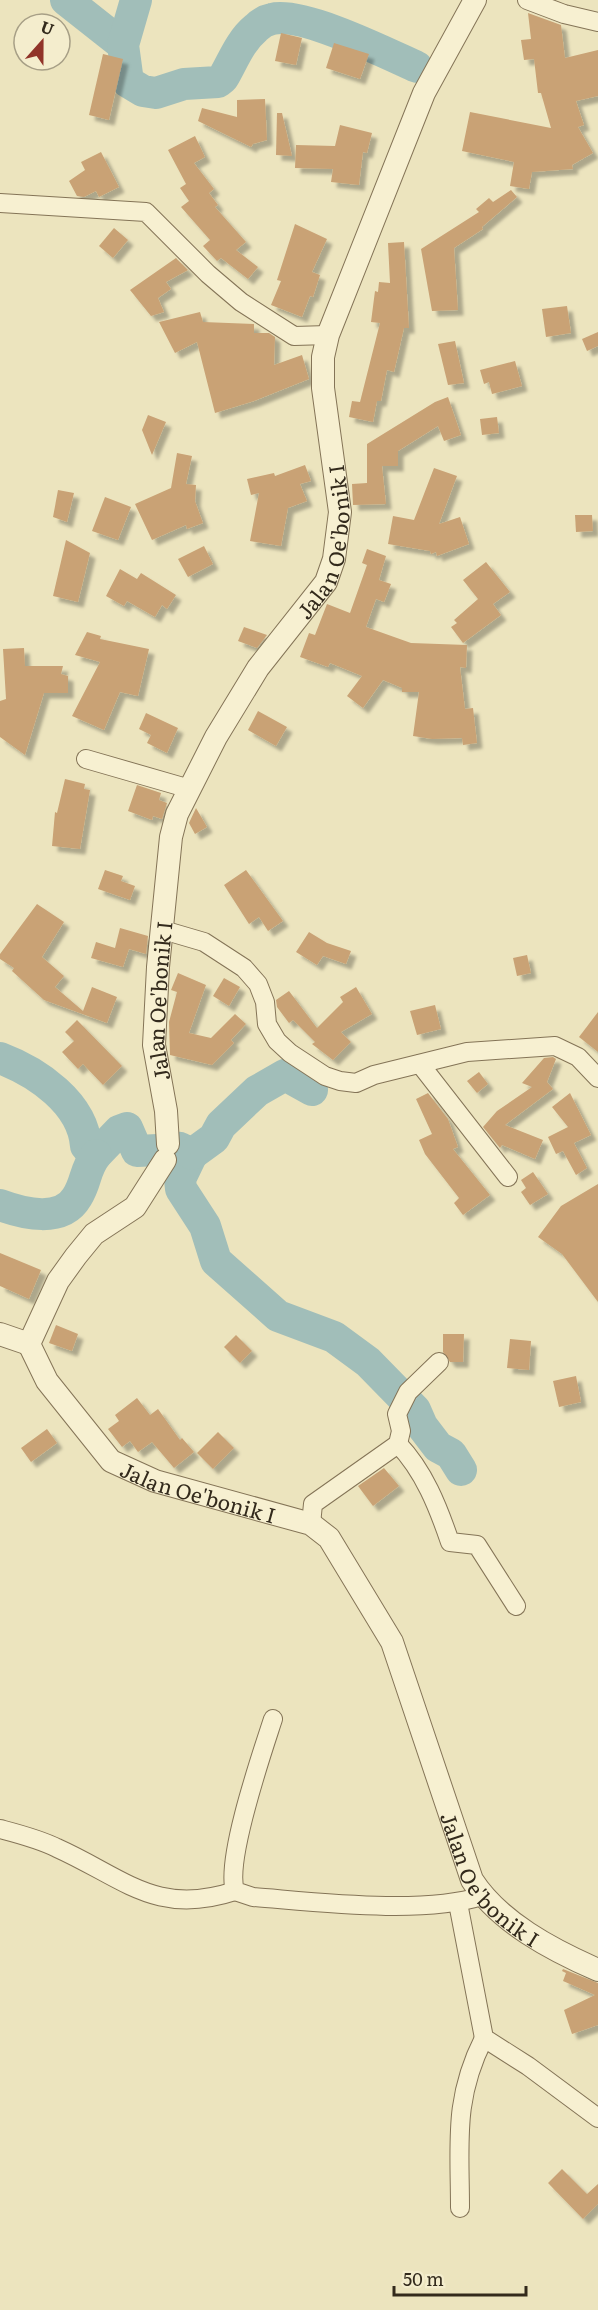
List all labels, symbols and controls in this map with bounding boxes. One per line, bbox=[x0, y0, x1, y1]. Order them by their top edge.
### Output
north arrow bbox=[12, 12, 72, 72]
text: U bbox=[38, 14, 58, 41]
street label: Jalan Oe'bonik I bbox=[288, 463, 355, 624]
street label: Jalan Oe'bonik I bbox=[138, 919, 178, 1084]
street label: Jalan Oe'bonik I bbox=[116, 1452, 280, 1529]
street label: Jalan Oe'bonik I bbox=[435, 1808, 546, 1953]
scale bar bbox=[394, 2259, 526, 2297]
text: 50 m bbox=[403, 2265, 444, 2292]

